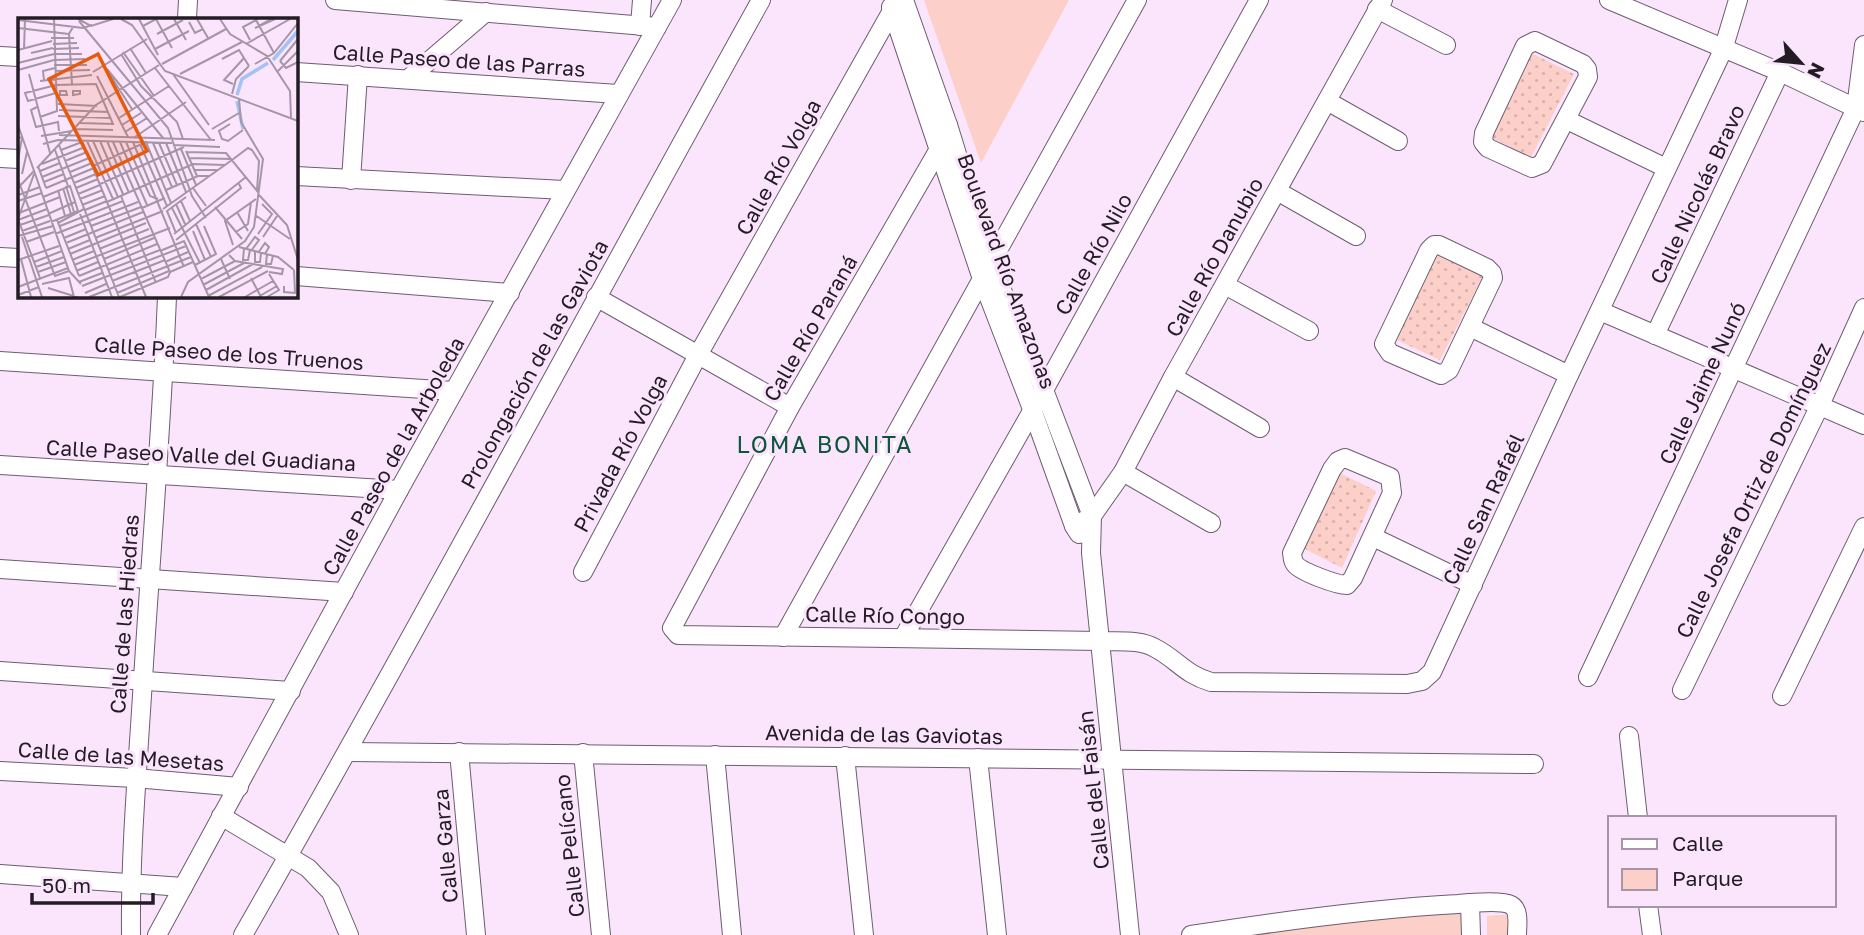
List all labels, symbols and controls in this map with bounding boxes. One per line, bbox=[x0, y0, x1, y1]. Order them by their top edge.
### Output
inset map bbox=[18, 18, 298, 298]
north arrow bbox=[1766, 28, 1836, 98]
street label: Calle Paseo de las Parras bbox=[332, 38, 586, 82]
text: N bbox=[1803, 59, 1830, 83]
street label: Calle Río Volga bbox=[730, 95, 826, 239]
street label: Calle Nicolás Bravo bbox=[1644, 100, 1750, 288]
street label: Boulevard Río Amazonas bbox=[952, 150, 1062, 392]
street label: Calle Río Danubio bbox=[1160, 173, 1268, 341]
street label: Calle Río Nilo bbox=[1049, 189, 1137, 319]
street label: Prolongación de las Gaviota bbox=[455, 235, 613, 493]
street label: Calle Río Paraná bbox=[758, 250, 862, 406]
street label: Calle Jaime Nunó bbox=[1653, 298, 1751, 468]
street label: Calle Paseo de los Truenos bbox=[93, 331, 365, 375]
street label: Calle Paseo de la Arboleda bbox=[316, 332, 470, 580]
street label: Calle Josefa Ortiz de Domínguez bbox=[1670, 338, 1836, 642]
street label: Privada Río Volga bbox=[567, 370, 673, 536]
street label: Calle San Rafaél bbox=[1437, 429, 1529, 589]
district label: LOMA BONITA bbox=[737, 430, 914, 458]
street label: Calle Paseo Valle del Guadiana bbox=[45, 434, 357, 476]
street label: Calle de las Hiedras bbox=[104, 513, 144, 715]
street label: Calle Río Congo bbox=[805, 601, 965, 629]
street label: Calle del Faisán bbox=[1072, 709, 1114, 871]
street label: Avenida de las Gaviotas bbox=[765, 719, 1003, 749]
street label: Calle de las Mesetas bbox=[17, 736, 225, 776]
street label: Calle Pelícano bbox=[549, 773, 589, 919]
street label: Calle Garza bbox=[427, 788, 463, 904]
legend bbox=[1608, 816, 1836, 907]
text: Calle bbox=[1672, 830, 1724, 856]
scale bar bbox=[32, 862, 152, 906]
text: Parque bbox=[1672, 865, 1743, 891]
text: 50 m bbox=[42, 872, 91, 898]

